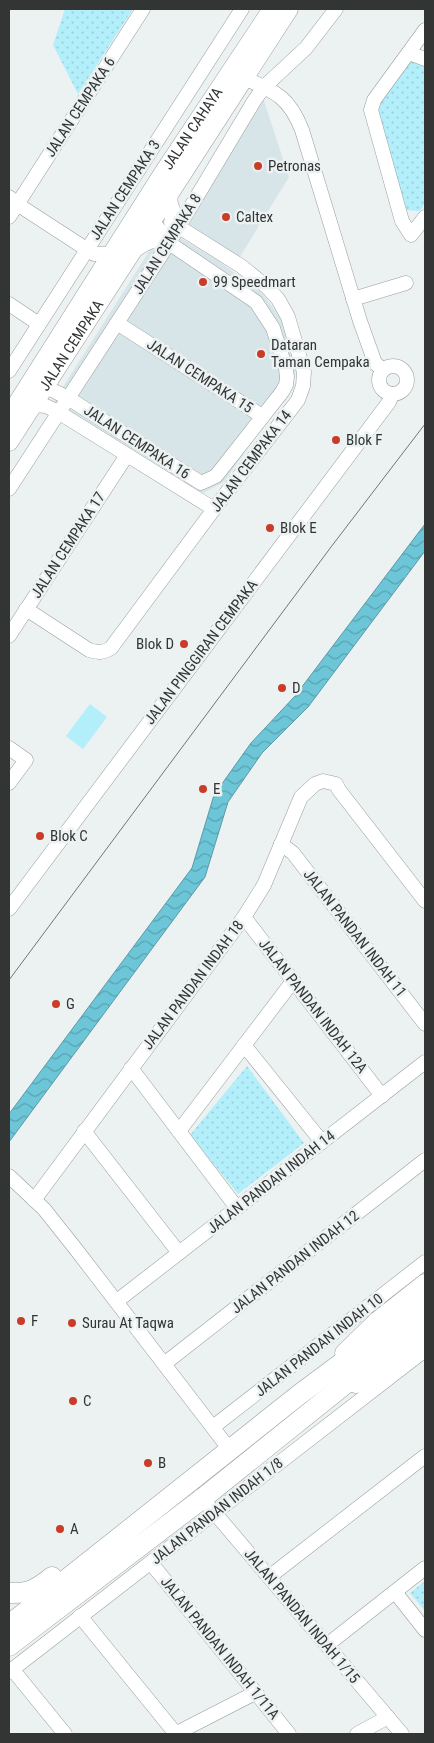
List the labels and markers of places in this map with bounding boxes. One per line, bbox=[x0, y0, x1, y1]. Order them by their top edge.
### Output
place label: Petronas bbox=[268, 157, 321, 175]
marker: Petronas bbox=[252, 160, 264, 172]
place label: Caltex bbox=[236, 208, 274, 226]
marker: Caltex bbox=[220, 211, 232, 223]
place label: 99 Speedmart bbox=[213, 273, 296, 291]
marker: 99 Speedmart bbox=[197, 276, 209, 288]
place label: Dataran Taman Cempaka bbox=[271, 336, 370, 371]
marker: Dataran Taman Cempaka bbox=[255, 348, 267, 360]
place label: Blok F bbox=[346, 431, 383, 449]
marker: Blok F bbox=[330, 434, 342, 446]
place label: Blok E bbox=[280, 519, 317, 537]
marker: Blok E bbox=[264, 522, 276, 534]
place label: Blok D bbox=[136, 635, 174, 653]
marker: Blok D bbox=[178, 638, 190, 650]
place label: D bbox=[292, 679, 301, 697]
marker: D bbox=[276, 682, 288, 694]
place label: E bbox=[213, 780, 220, 798]
marker: E bbox=[197, 783, 209, 795]
place label: Blok C bbox=[50, 827, 88, 845]
marker: Blok C bbox=[34, 830, 46, 842]
place label: G bbox=[66, 995, 75, 1013]
marker: G bbox=[50, 998, 62, 1010]
place label: F bbox=[31, 1312, 38, 1330]
place label: Surau At Taqwa bbox=[82, 1314, 174, 1332]
marker: F bbox=[15, 1315, 27, 1327]
marker: Surau At Taqwa bbox=[66, 1317, 78, 1329]
place label: C bbox=[83, 1392, 92, 1410]
marker: C bbox=[67, 1395, 79, 1407]
place label: B bbox=[158, 1454, 166, 1472]
marker: B bbox=[142, 1457, 154, 1469]
place label: A bbox=[70, 1520, 79, 1538]
marker: A bbox=[54, 1523, 66, 1535]

